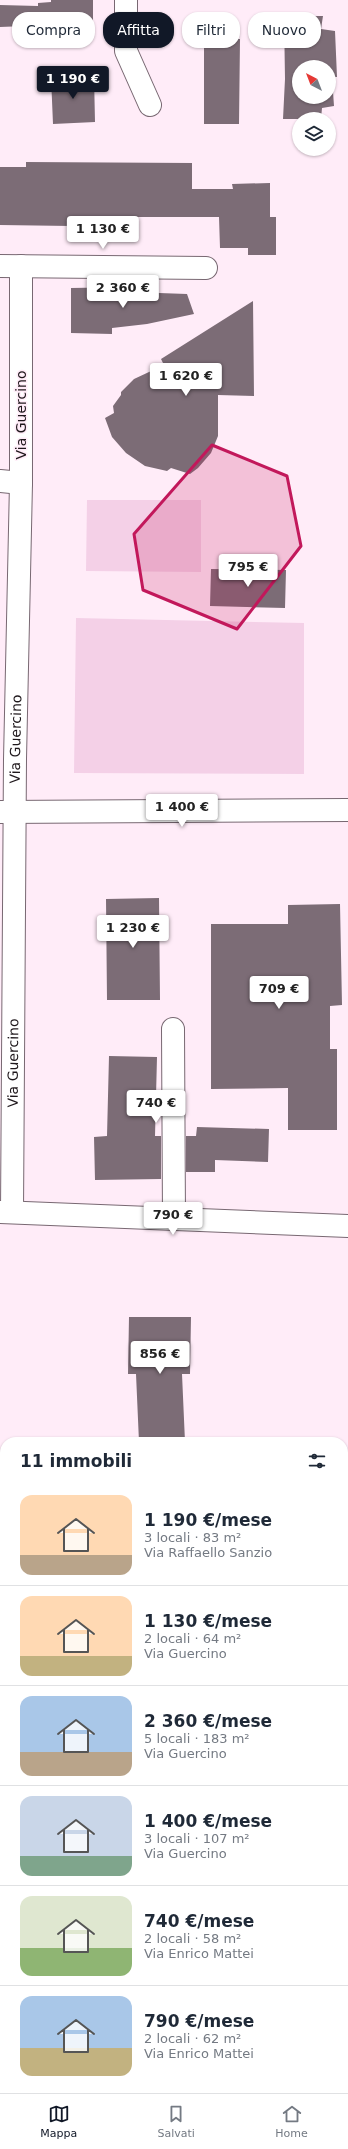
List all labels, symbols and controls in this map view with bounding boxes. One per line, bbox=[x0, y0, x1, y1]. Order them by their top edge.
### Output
chip: Compra bbox=[12, 12, 95, 48]
chip: Affitta bbox=[103, 12, 174, 48]
chip: Filtri bbox=[182, 12, 240, 48]
chip: Nuovo bbox=[248, 12, 321, 48]
north arrow bbox=[292, 60, 336, 104]
map controls bbox=[292, 60, 336, 156]
pin: 1 190 € bbox=[36, 66, 110, 100]
text: 1 190 € bbox=[46, 71, 100, 86]
button: layers bbox=[292, 112, 336, 156]
pin: 1 130 € bbox=[66, 216, 140, 250]
text: 1 130 € bbox=[76, 221, 130, 236]
pin: 2 360 € bbox=[86, 275, 160, 309]
text: 2 360 € bbox=[96, 280, 150, 295]
pin: 1 620 € bbox=[149, 363, 223, 397]
text: 1 620 € bbox=[159, 368, 213, 383]
street label: Via Guercino bbox=[13, 371, 29, 460]
pin: 795 € bbox=[220, 554, 276, 588]
text: 795 € bbox=[228, 559, 268, 574]
street label: Via Guercino bbox=[7, 694, 24, 784]
pin: 1 400 € bbox=[145, 794, 219, 828]
text: 1 400 € bbox=[155, 799, 209, 814]
pin: 1 230 € bbox=[96, 915, 170, 949]
text: 1 230 € bbox=[106, 920, 160, 935]
pin: 709 € bbox=[251, 976, 307, 1010]
text: 709 € bbox=[259, 981, 299, 996]
street label: Via Guercino bbox=[5, 1018, 21, 1108]
pin: 740 € bbox=[128, 1090, 184, 1124]
text: 740 € bbox=[136, 1095, 176, 1110]
pin: 790 € bbox=[145, 1202, 201, 1236]
text: 790 € bbox=[153, 1207, 193, 1222]
pin: 856 € bbox=[132, 1341, 188, 1375]
text: 856 € bbox=[140, 1346, 180, 1361]
icon: filters bbox=[306, 1450, 328, 1472]
text: 11 immobili bbox=[20, 1451, 132, 1471]
text: 1 190 €/mese bbox=[144, 1510, 272, 1530]
icon: home bbox=[52, 1511, 100, 1559]
text: 3 locali · 83 m² bbox=[144, 1530, 241, 1545]
text: Via Raffaello Sanzio bbox=[144, 1545, 272, 1560]
text: 1 130 €/mese bbox=[144, 1611, 272, 1631]
icon: home bbox=[52, 1612, 100, 1660]
text: 2 locali · 64 m² bbox=[144, 1631, 241, 1646]
text: Via Guercino bbox=[144, 1646, 227, 1661]
text: 2 360 €/mese bbox=[144, 1711, 272, 1731]
icon: home bbox=[52, 1712, 100, 1760]
text: 5 locali · 183 m² bbox=[144, 1731, 250, 1746]
text: Via Guercino bbox=[144, 1746, 227, 1761]
text: 1 400 €/mese bbox=[144, 1811, 272, 1831]
icon: home bbox=[52, 1812, 100, 1860]
text: 3 locali · 107 m² bbox=[144, 1831, 250, 1846]
text: Via Guercino bbox=[144, 1846, 227, 1861]
text: 740 €/mese bbox=[144, 1911, 254, 1931]
icon: home bbox=[52, 1912, 100, 1960]
text: 2 locali · 58 m² bbox=[144, 1931, 241, 1946]
text: Via Enrico Mattei bbox=[144, 1946, 254, 1961]
text: 790 €/mese bbox=[144, 2011, 254, 2031]
icon: home bbox=[52, 2012, 100, 2060]
text: 2 locali · 62 m² bbox=[144, 2031, 241, 2046]
text: Via Enrico Mattei bbox=[144, 2046, 254, 2061]
tab: Mappa bbox=[40, 2103, 77, 2140]
tab: Salvati bbox=[158, 2103, 195, 2140]
tab: Home bbox=[275, 2103, 308, 2140]

